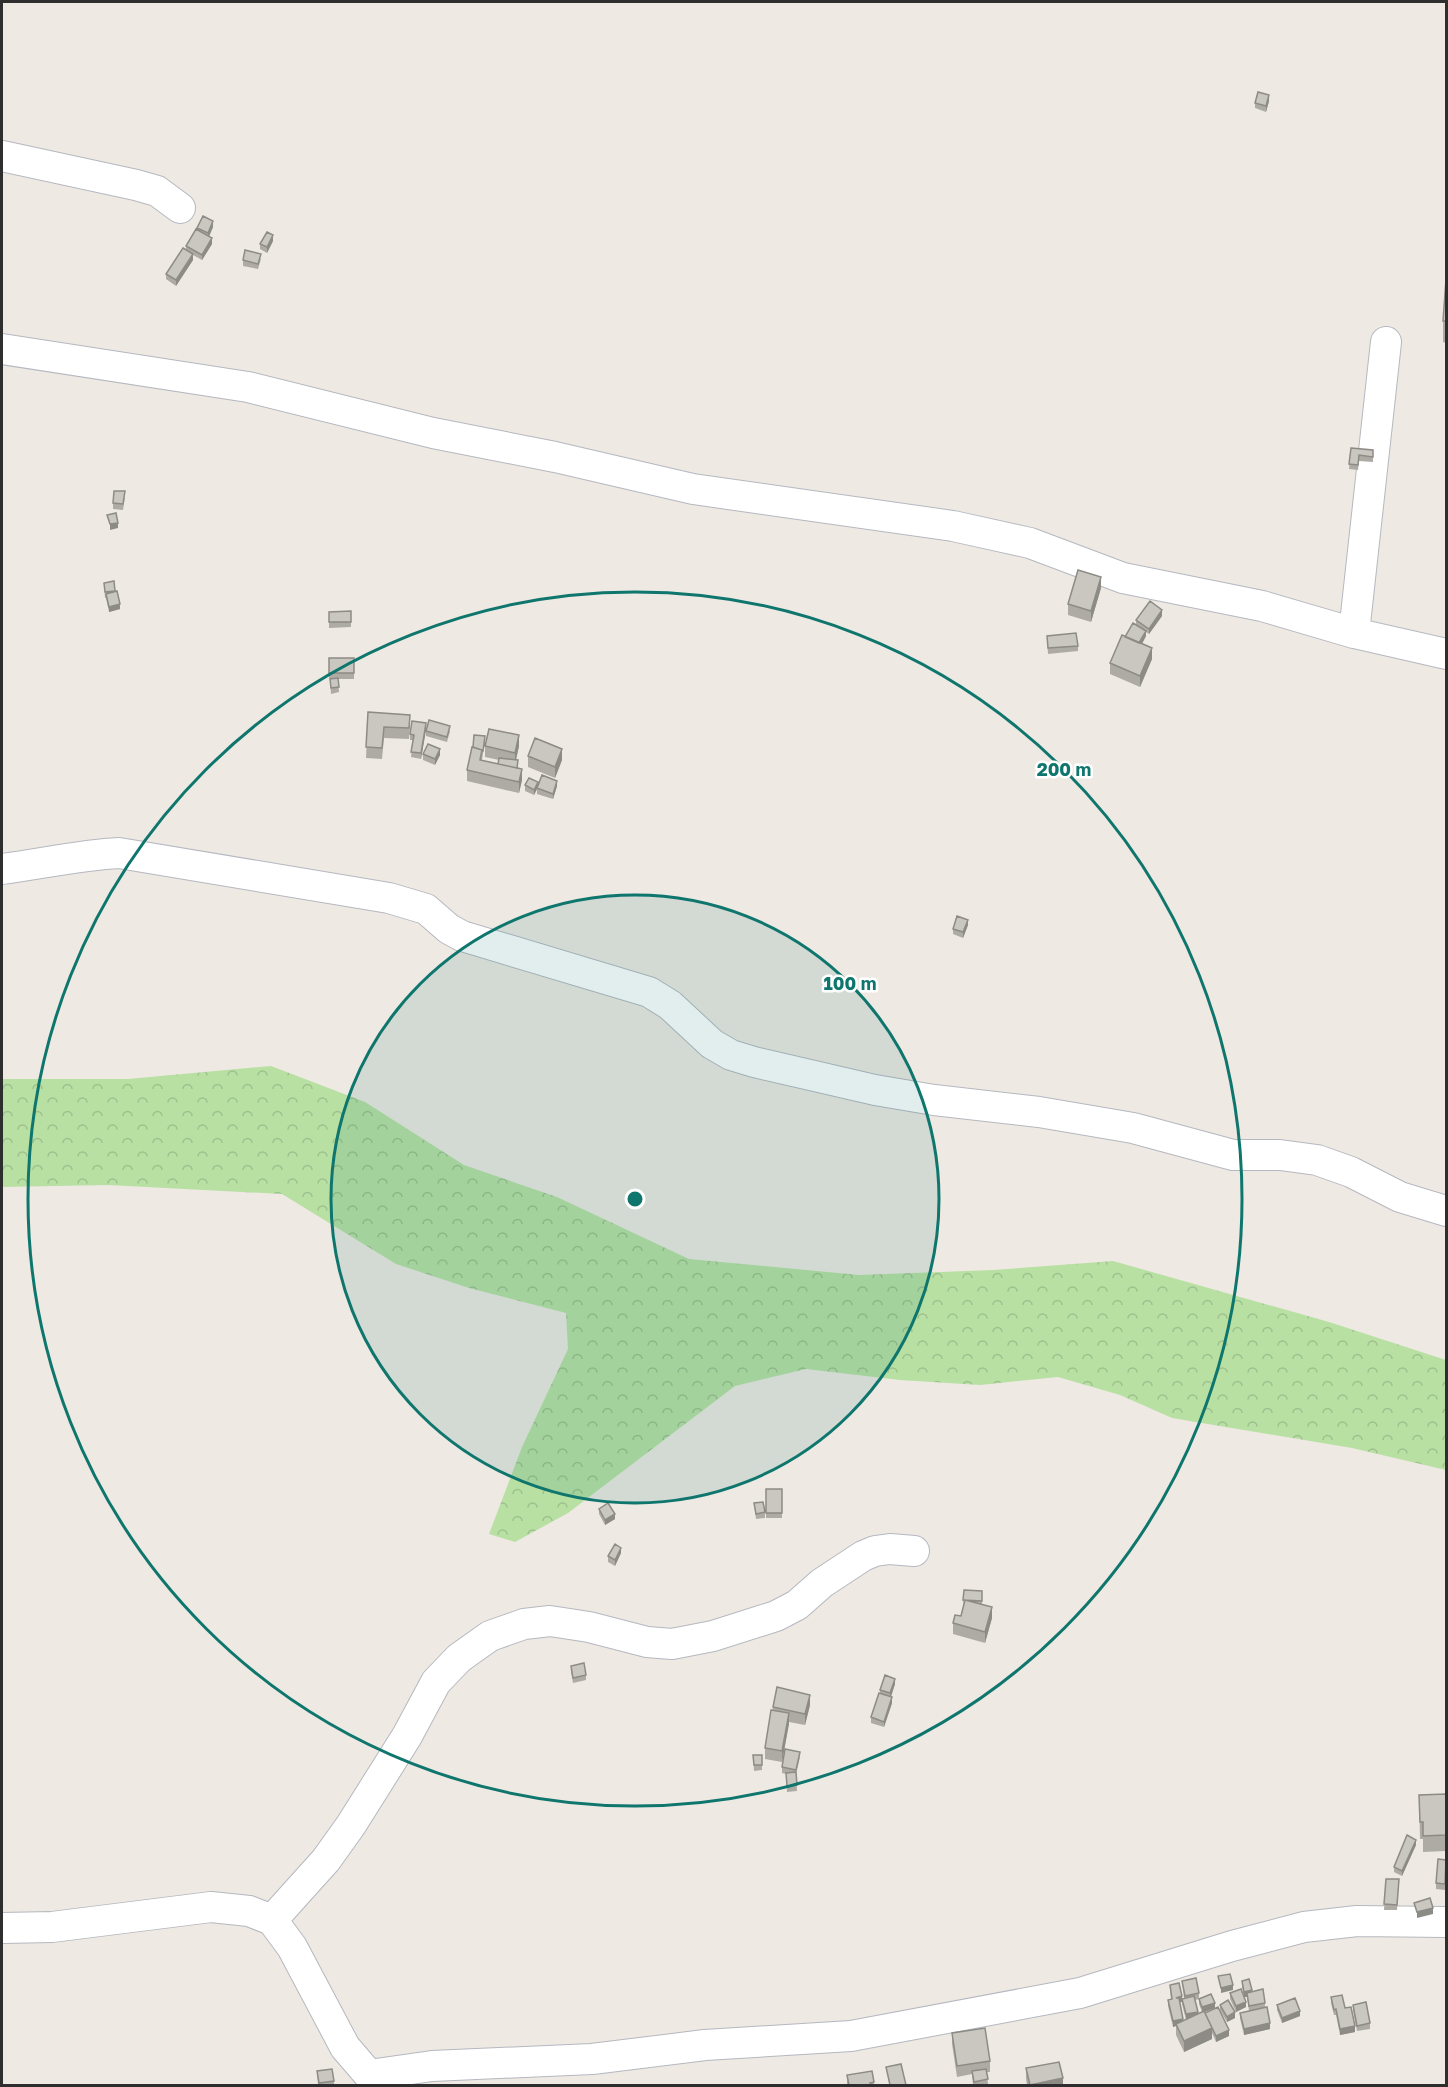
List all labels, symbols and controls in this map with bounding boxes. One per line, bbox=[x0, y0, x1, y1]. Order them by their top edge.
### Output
text: 200 m bbox=[1037, 758, 1091, 780]
text: 100 m bbox=[824, 972, 876, 994]
centre of rings bbox=[625, 1189, 645, 1209]

